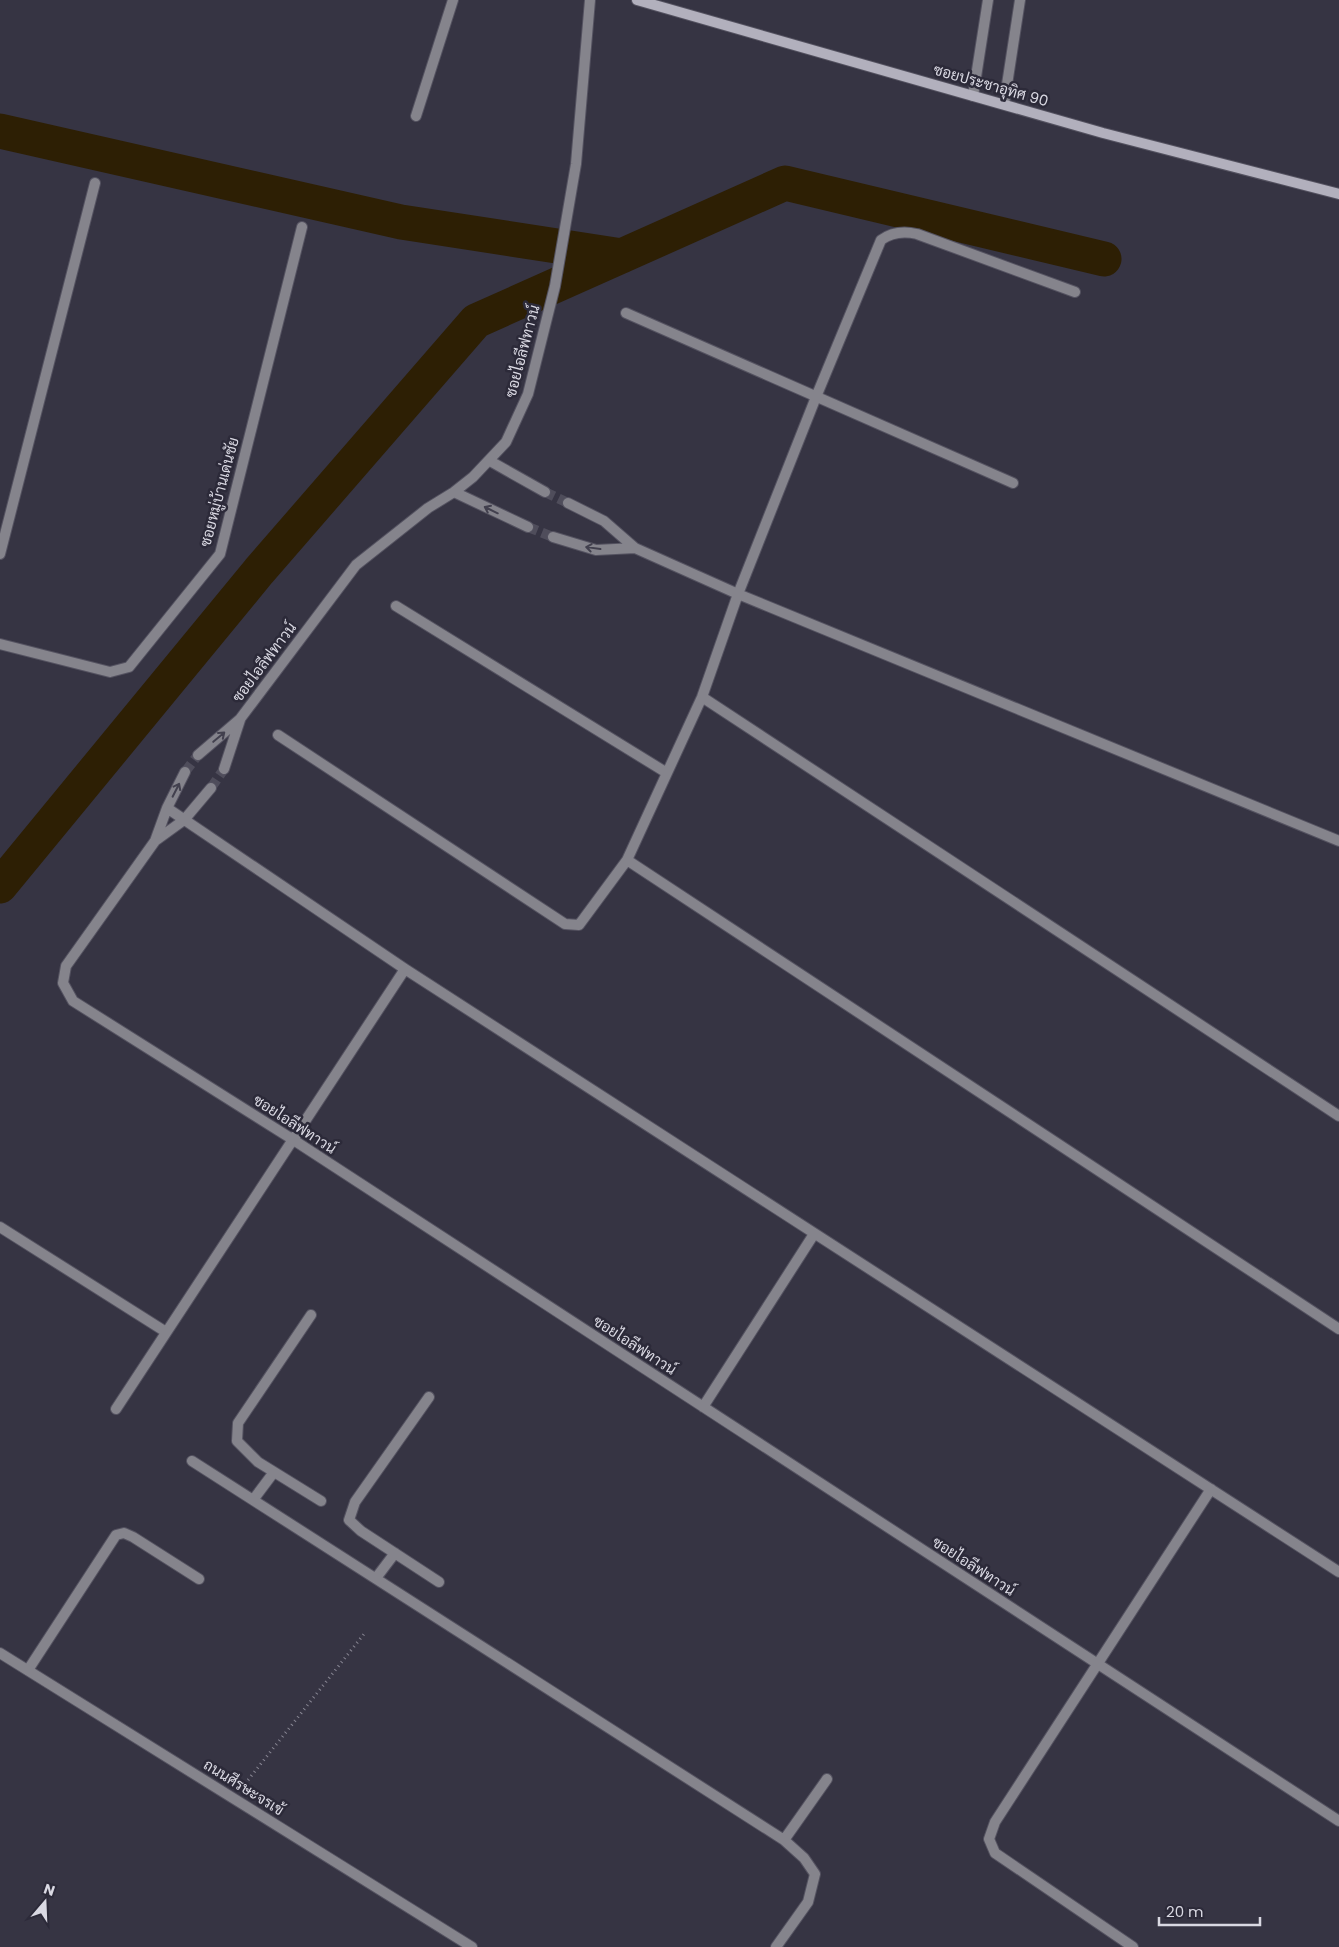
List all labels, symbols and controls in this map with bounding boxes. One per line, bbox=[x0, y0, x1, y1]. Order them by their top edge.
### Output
street label: ซอยประชาอุทิศ 90 bbox=[931, 59, 1051, 112]
street label: ซอยไอลีฟทาวน์ bbox=[500, 302, 544, 400]
street label: ซอยหมู่บ้านเด่นชัย bbox=[194, 435, 244, 549]
one-way arrow bbox=[484, 505, 499, 514]
one-way arrow bbox=[586, 543, 602, 553]
street label: ซอยไอลีฟทาวน์ bbox=[227, 618, 301, 706]
one-way arrow bbox=[212, 732, 225, 743]
one-way arrow bbox=[172, 783, 181, 798]
street label: ซอยไอลีฟทาวน์ bbox=[249, 1089, 341, 1159]
street label: ซอยไอลีฟทาวน์ bbox=[589, 1310, 681, 1380]
street label: ซอยไอลีฟทาวน์ bbox=[928, 1531, 1020, 1601]
street label: ถนนศีรษะจรเข้ bbox=[200, 1754, 289, 1821]
north arrow bbox=[20, 1877, 70, 1927]
text: N bbox=[41, 1879, 57, 1901]
scale bar bbox=[1159, 1894, 1260, 1926]
text: 20 m bbox=[1166, 1901, 1204, 1922]

